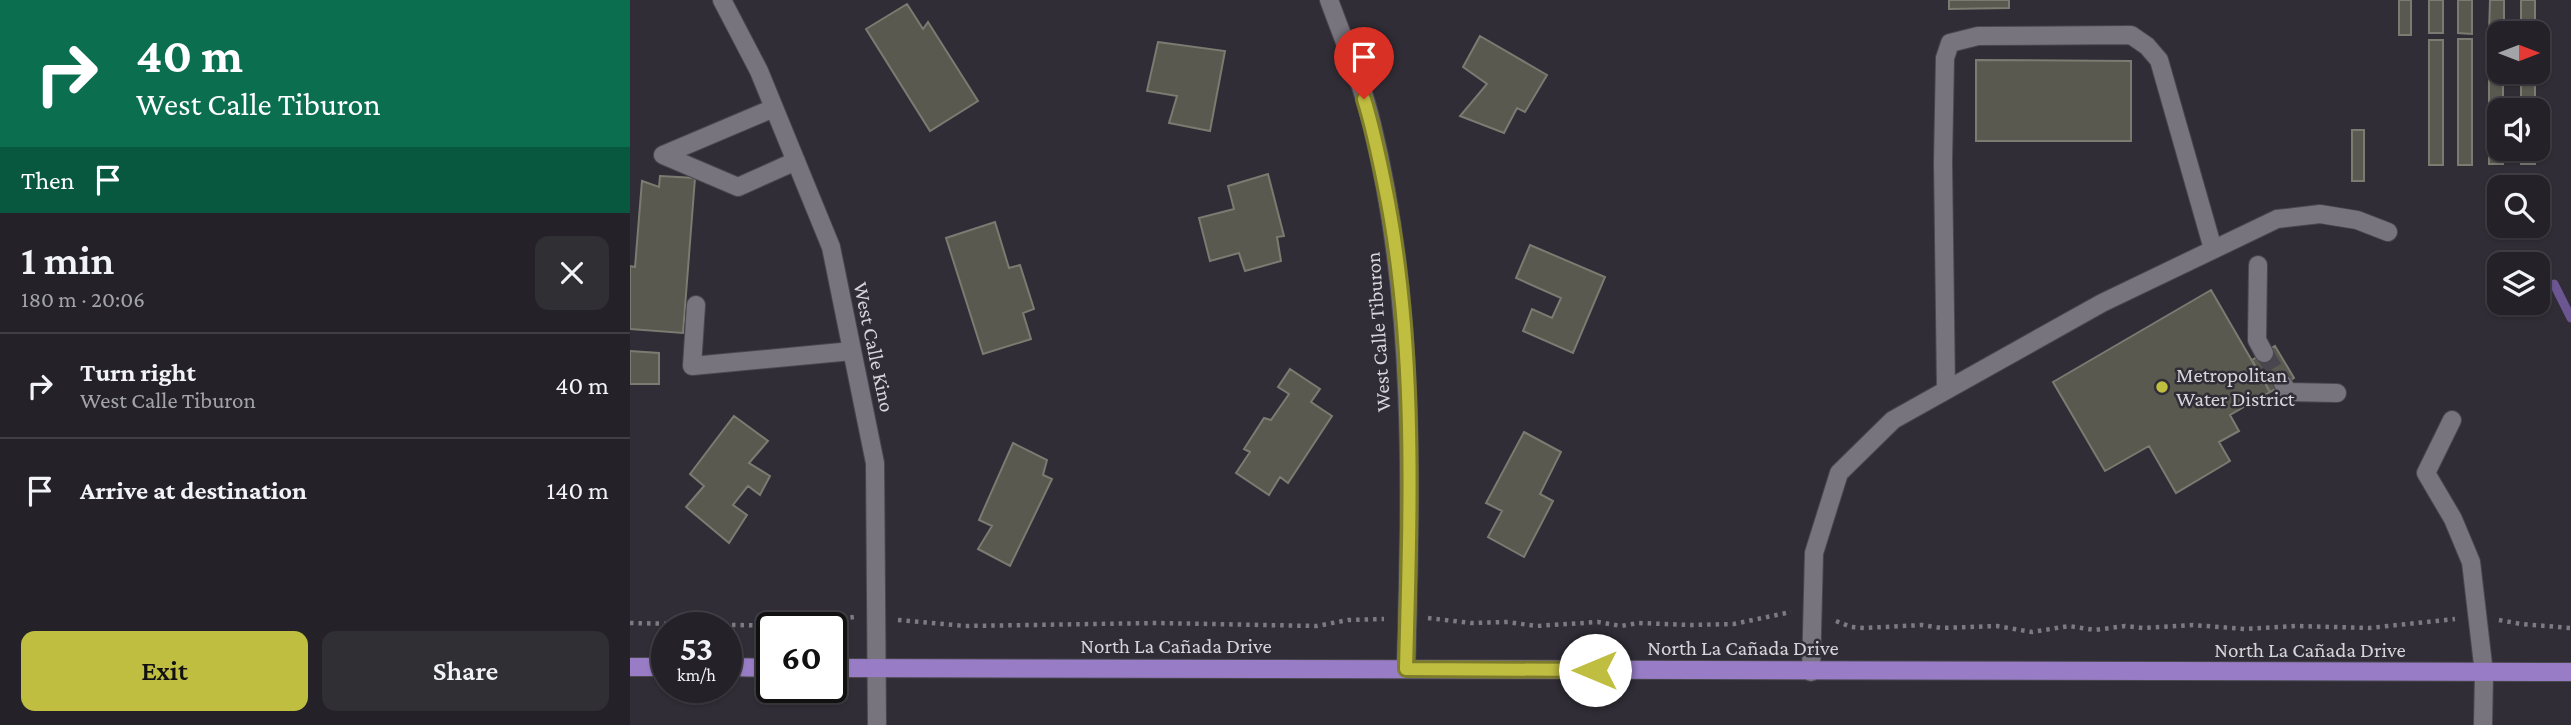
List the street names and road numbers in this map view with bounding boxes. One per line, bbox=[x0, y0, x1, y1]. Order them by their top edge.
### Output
street label: West Calle Tiburon bbox=[1360, 251, 1396, 413]
street label: West Calle Kino bbox=[849, 280, 899, 414]
street label: North La Cañada Drive bbox=[1080, 634, 1272, 658]
street label: North La Cañada Drive bbox=[1647, 636, 1839, 660]
street label: North La Cañada Drive bbox=[2214, 638, 2406, 662]

